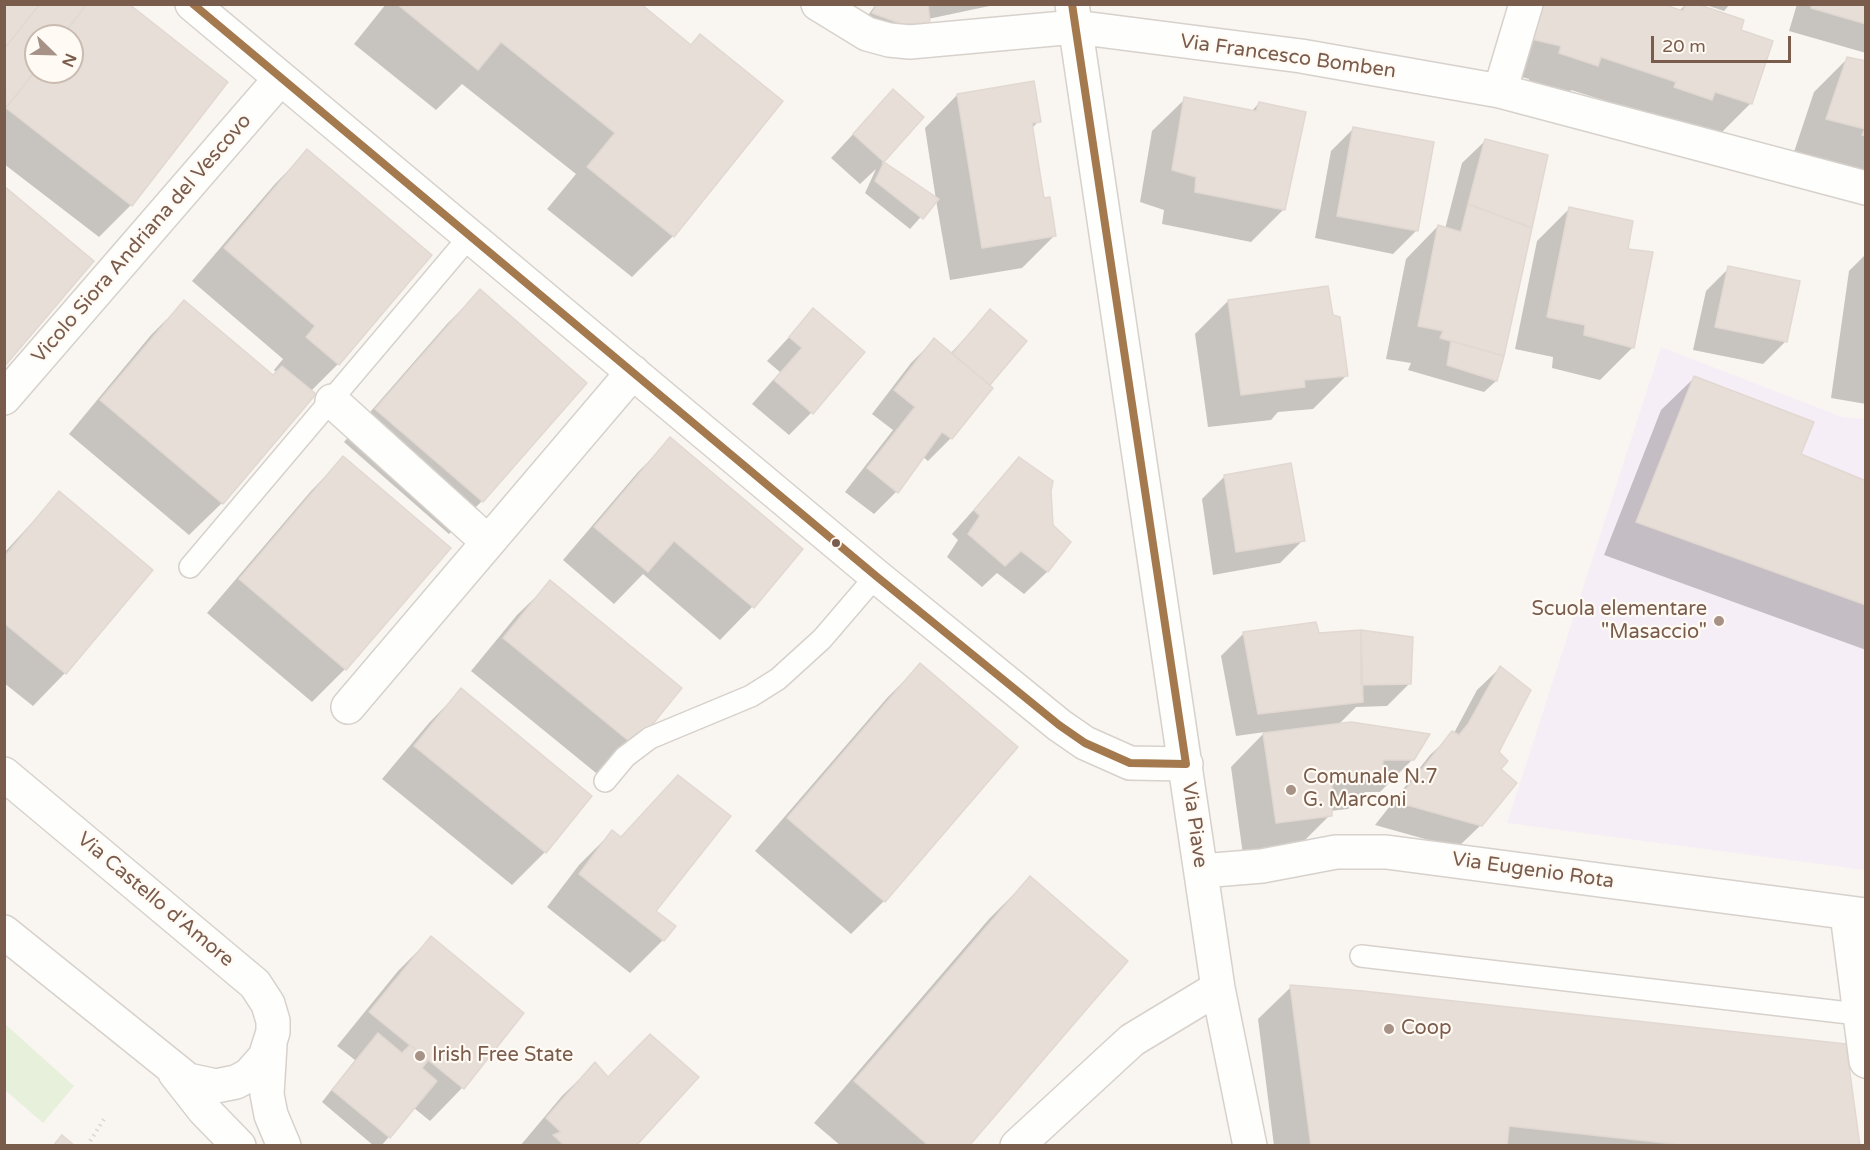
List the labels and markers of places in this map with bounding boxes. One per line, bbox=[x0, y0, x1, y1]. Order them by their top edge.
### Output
unlabelled marker bbox=[830, 537, 842, 549]
place label: Scuola elementare "Masaccio" bbox=[1531, 598, 1707, 645]
marker: Scuola elementare "Masaccio" bbox=[1712, 614, 1726, 628]
place label: Comunale N.7 G. Marconi bbox=[1303, 766, 1438, 813]
marker: Comunale N.7 G. Marconi bbox=[1284, 783, 1298, 797]
place label: Coop bbox=[1401, 1017, 1452, 1041]
marker: Coop bbox=[1382, 1022, 1396, 1036]
place label: Irish Free State bbox=[432, 1044, 573, 1068]
marker: Irish Free State bbox=[413, 1049, 427, 1063]

